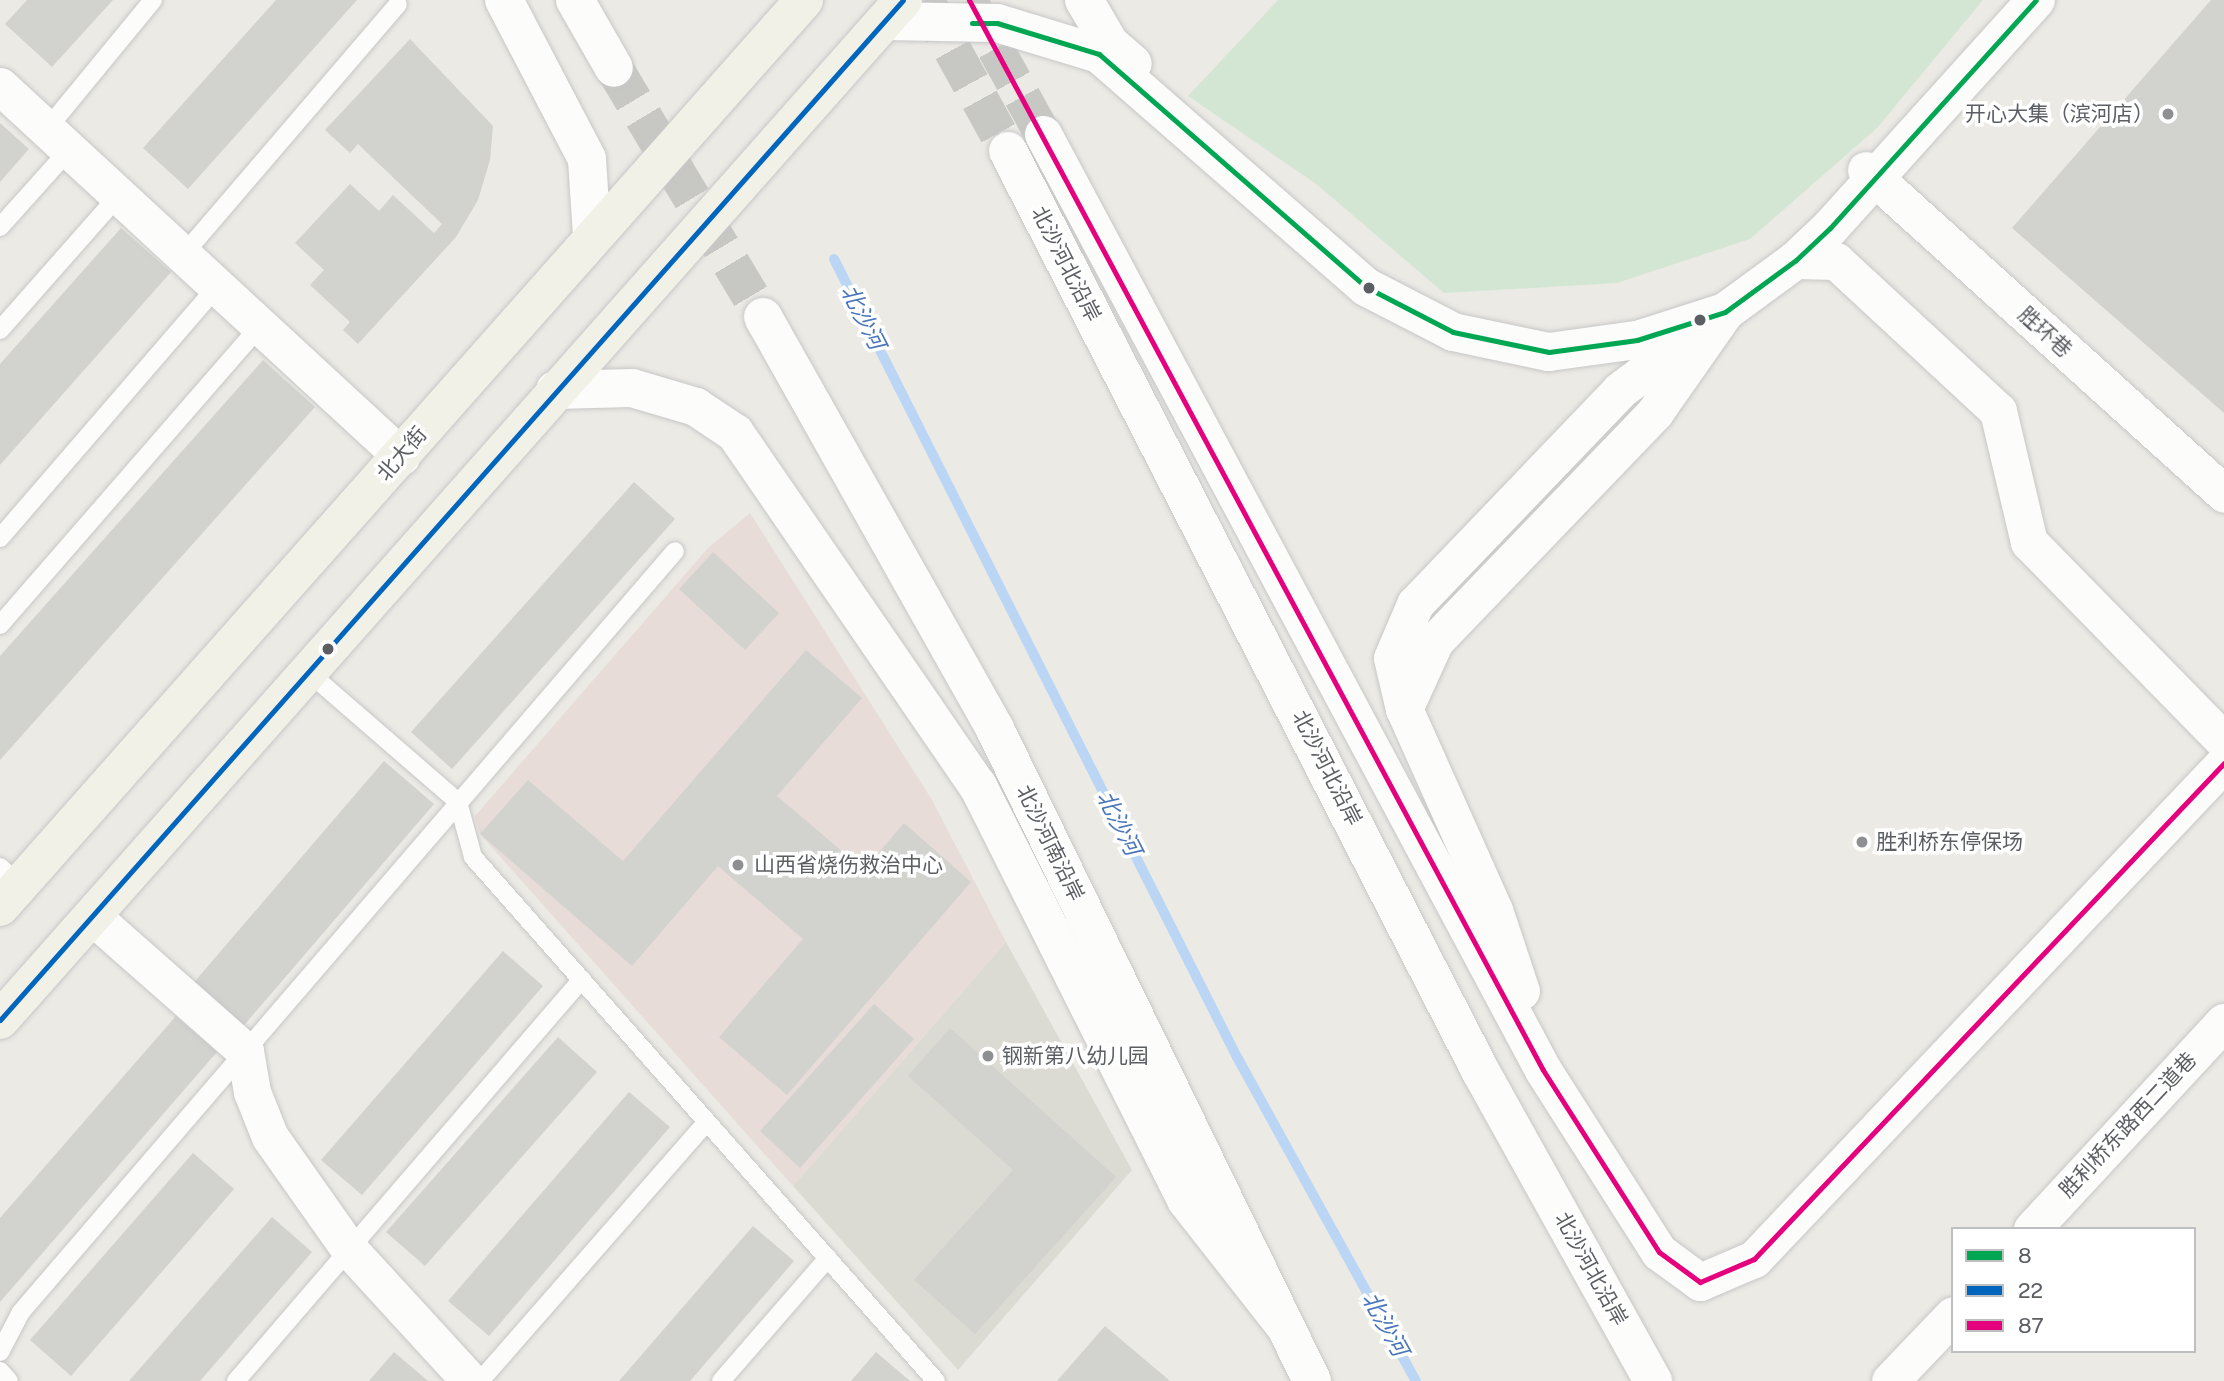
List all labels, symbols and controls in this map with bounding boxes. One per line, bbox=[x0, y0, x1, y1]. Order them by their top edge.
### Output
place label: 开心大集（滨河店） bbox=[1965, 101, 2154, 127]
marker: 开心大集（滨河店） bbox=[2160, 106, 2176, 122]
street label: 北沙河北沿岸 bbox=[1026, 202, 1106, 326]
water label: 北沙河 bbox=[835, 280, 891, 354]
unlabelled marker bbox=[1362, 281, 1376, 295]
street label: 胜环巷 bbox=[2013, 302, 2077, 362]
unlabelled marker bbox=[1693, 313, 1707, 327]
street label: 北大街 bbox=[372, 422, 432, 486]
unlabelled marker bbox=[321, 642, 335, 656]
street label: 北沙河北沿岸 bbox=[1287, 706, 1367, 830]
street label: 北沙河南沿岸 bbox=[1011, 781, 1089, 905]
water label: 北沙河 bbox=[1091, 786, 1147, 860]
place label: 胜利桥东停保场 bbox=[1876, 829, 2023, 855]
marker: 胜利桥东停保场 bbox=[1854, 834, 1870, 850]
place label: 山西省烧伤救治中心 bbox=[754, 852, 943, 878]
marker: 山西省烧伤救治中心 bbox=[728, 855, 748, 875]
place label: 钢新第八幼儿园 bbox=[1002, 1043, 1149, 1069]
street label: 胜利桥东路西二道巷 bbox=[2054, 1047, 2202, 1203]
marker: 钢新第八幼儿园 bbox=[980, 1048, 996, 1064]
street label: 北沙河北沿岸 bbox=[1549, 1208, 1633, 1330]
legend bbox=[1951, 1227, 2196, 1353]
text: 8 bbox=[2018, 1243, 2032, 1268]
text: 22 bbox=[2018, 1278, 2043, 1303]
water label: 北沙河 bbox=[1356, 1287, 1414, 1361]
text: 87 bbox=[2018, 1313, 2044, 1338]

